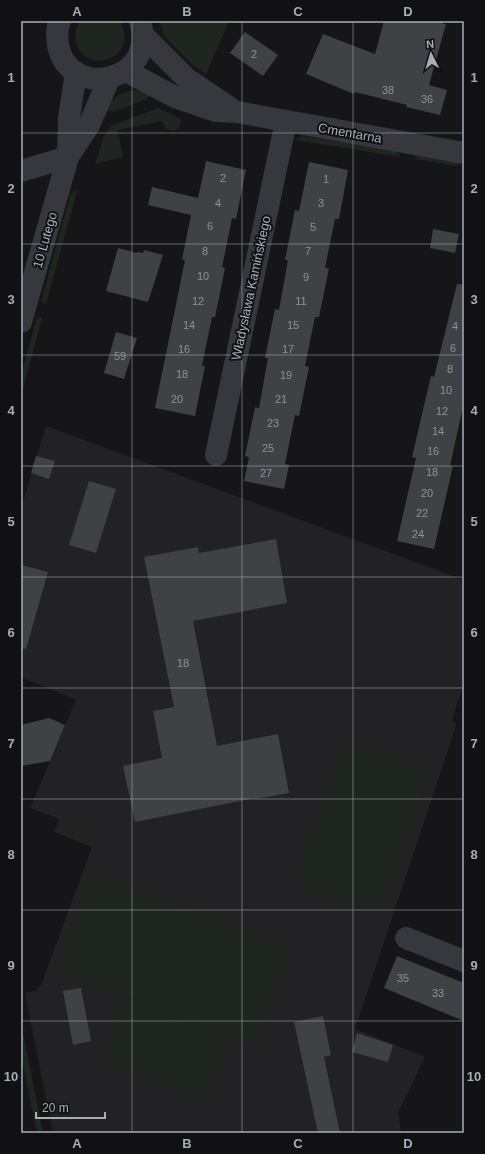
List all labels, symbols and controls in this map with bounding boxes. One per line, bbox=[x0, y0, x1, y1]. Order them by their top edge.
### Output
text: A bbox=[72, 4, 82, 19]
text: B bbox=[182, 4, 192, 19]
text: C bbox=[293, 4, 303, 19]
text: D bbox=[403, 4, 413, 19]
north arrow bbox=[411, 34, 451, 74]
text: N bbox=[426, 38, 435, 50]
house number: 2 bbox=[251, 48, 257, 60]
text: 1 bbox=[7, 70, 15, 85]
text: 1 bbox=[470, 70, 478, 85]
house number: 38 bbox=[382, 84, 394, 96]
house number: 36 bbox=[421, 93, 433, 105]
street label: Cmentarna bbox=[317, 120, 384, 146]
house number: 2 bbox=[220, 172, 226, 184]
house number: 1 bbox=[323, 173, 329, 185]
text: 2 bbox=[7, 181, 15, 196]
text: 2 bbox=[470, 181, 478, 196]
house number: 4 bbox=[215, 197, 221, 209]
house number: 3 bbox=[318, 197, 324, 209]
street label: 10 Lutego bbox=[30, 210, 60, 270]
street label: Władysława Kamińskiego bbox=[228, 214, 274, 362]
house number: 6 bbox=[207, 220, 213, 232]
house number: 5 bbox=[310, 221, 316, 233]
house number: 8 bbox=[202, 245, 208, 257]
house number: 7 bbox=[305, 245, 311, 257]
house number: 10 bbox=[197, 270, 209, 282]
house number: 9 bbox=[303, 271, 309, 283]
text: 3 bbox=[7, 292, 15, 307]
text: 3 bbox=[470, 292, 478, 307]
house number: 12 bbox=[192, 295, 204, 307]
house number: 11 bbox=[295, 295, 307, 307]
house number: 14 bbox=[183, 319, 195, 331]
house number: 15 bbox=[287, 319, 299, 331]
house number: 4 bbox=[452, 320, 458, 332]
house number: 6 bbox=[450, 342, 456, 354]
house number: 16 bbox=[178, 343, 190, 355]
house number: 17 bbox=[282, 343, 294, 355]
house number: 59 bbox=[114, 350, 126, 362]
house number: 8 bbox=[447, 363, 453, 375]
house number: 18 bbox=[176, 368, 188, 380]
house number: 19 bbox=[280, 369, 292, 381]
house number: 10 bbox=[440, 384, 452, 396]
house number: 20 bbox=[171, 393, 183, 405]
house number: 21 bbox=[275, 393, 287, 405]
text: 4 bbox=[7, 403, 15, 418]
text: 4 bbox=[470, 403, 478, 418]
house number: 12 bbox=[436, 405, 448, 417]
house number: 23 bbox=[267, 417, 279, 429]
house number: 14 bbox=[432, 425, 444, 437]
house number: 25 bbox=[262, 442, 274, 454]
house number: 16 bbox=[427, 445, 439, 457]
house number: 18 bbox=[426, 466, 438, 478]
house number: 27 bbox=[260, 467, 272, 479]
house number: 20 bbox=[421, 487, 433, 499]
house number: 22 bbox=[416, 507, 428, 519]
text: 5 bbox=[7, 514, 15, 529]
text: 5 bbox=[470, 514, 478, 529]
house number: 24 bbox=[412, 528, 424, 540]
text: 6 bbox=[7, 625, 15, 640]
text: 6 bbox=[470, 625, 478, 640]
house number: 18 bbox=[177, 657, 189, 669]
text: 7 bbox=[7, 736, 15, 751]
text: 7 bbox=[470, 736, 478, 751]
text: 8 bbox=[7, 847, 15, 862]
text: 8 bbox=[470, 847, 478, 862]
text: 9 bbox=[7, 958, 15, 973]
text: 9 bbox=[470, 958, 478, 973]
house number: 35 bbox=[397, 972, 409, 984]
house number: 33 bbox=[432, 987, 444, 999]
text: 10 bbox=[4, 1069, 18, 1084]
text: 10 bbox=[467, 1069, 481, 1084]
scale bar bbox=[36, 1094, 105, 1120]
text: 20 m bbox=[42, 1101, 69, 1115]
text: A bbox=[72, 1136, 82, 1151]
text: B bbox=[182, 1136, 192, 1151]
text: C bbox=[293, 1136, 303, 1151]
text: D bbox=[403, 1136, 413, 1151]

